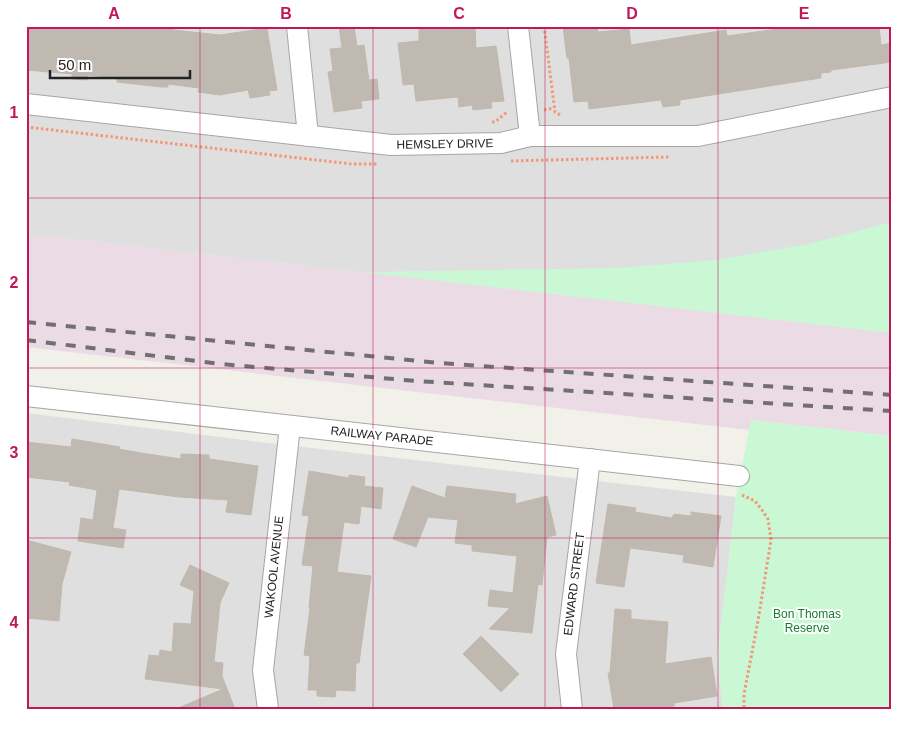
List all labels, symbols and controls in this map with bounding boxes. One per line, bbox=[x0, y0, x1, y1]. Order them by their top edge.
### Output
text: A bbox=[108, 5, 120, 22]
text: B bbox=[280, 5, 292, 22]
text: C bbox=[453, 5, 465, 22]
text: D bbox=[626, 5, 638, 22]
text: E bbox=[799, 5, 810, 22]
scale bar bbox=[50, 48, 190, 80]
text: 50 m bbox=[58, 56, 91, 73]
text: 1 bbox=[10, 104, 19, 121]
street label: HEMSLEY DRIVE bbox=[396, 136, 494, 152]
text: 2 bbox=[10, 274, 19, 291]
street label: RAILWAY PARADE bbox=[330, 424, 434, 448]
text: 3 bbox=[10, 444, 19, 461]
street label: WAKOOL AVENUE bbox=[262, 515, 286, 619]
street label: EDWARD STREET bbox=[561, 531, 587, 636]
park label: Bon Thomas Reserve bbox=[773, 607, 841, 635]
text: 4 bbox=[10, 614, 19, 631]

